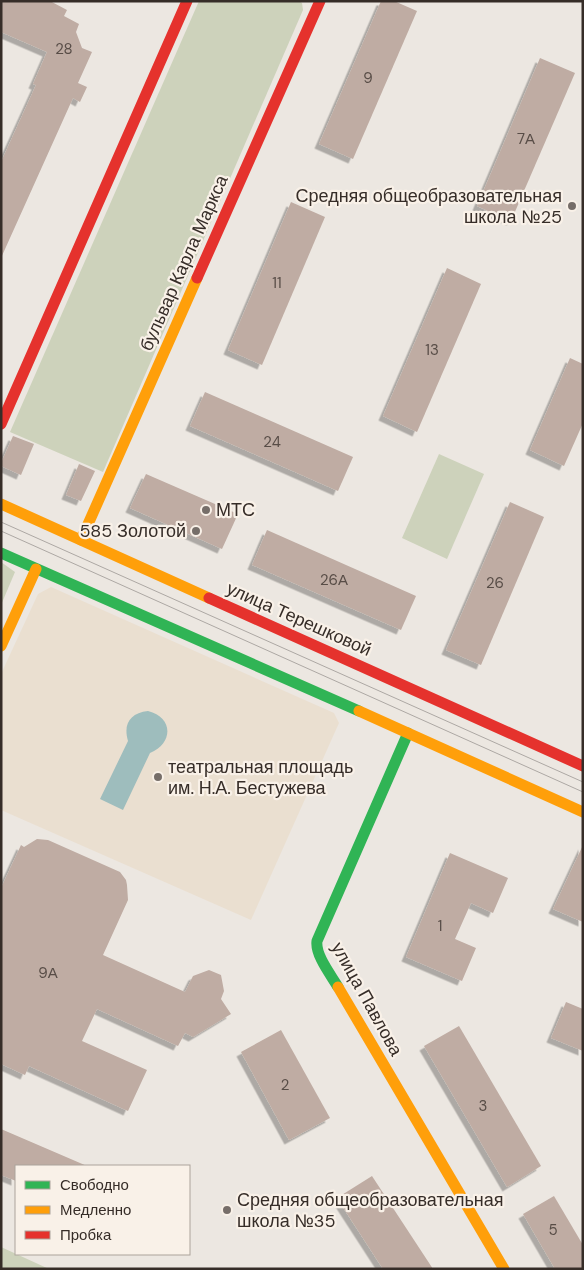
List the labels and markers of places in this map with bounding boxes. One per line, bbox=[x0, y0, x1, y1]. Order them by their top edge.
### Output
place label: Средняя общеобразовательная школа №25 bbox=[296, 184, 562, 229]
marker: Средняя общеобразовательная школа №25 bbox=[566, 200, 578, 212]
place label: МТС bbox=[216, 498, 255, 522]
marker: МТС bbox=[200, 504, 212, 516]
place label: 585 Золотой bbox=[79, 519, 186, 543]
marker: 585 Золотой bbox=[190, 525, 202, 537]
place label: театральная площадь им. Н.А. Бестужева bbox=[168, 755, 353, 800]
marker: театральная площадь им. Н.А. Бестужева bbox=[152, 771, 164, 783]
place label: Средняя общеобразовательная школа №35 bbox=[237, 1188, 504, 1233]
marker: Средняя общеобразовательная школа №35 bbox=[221, 1204, 233, 1216]

